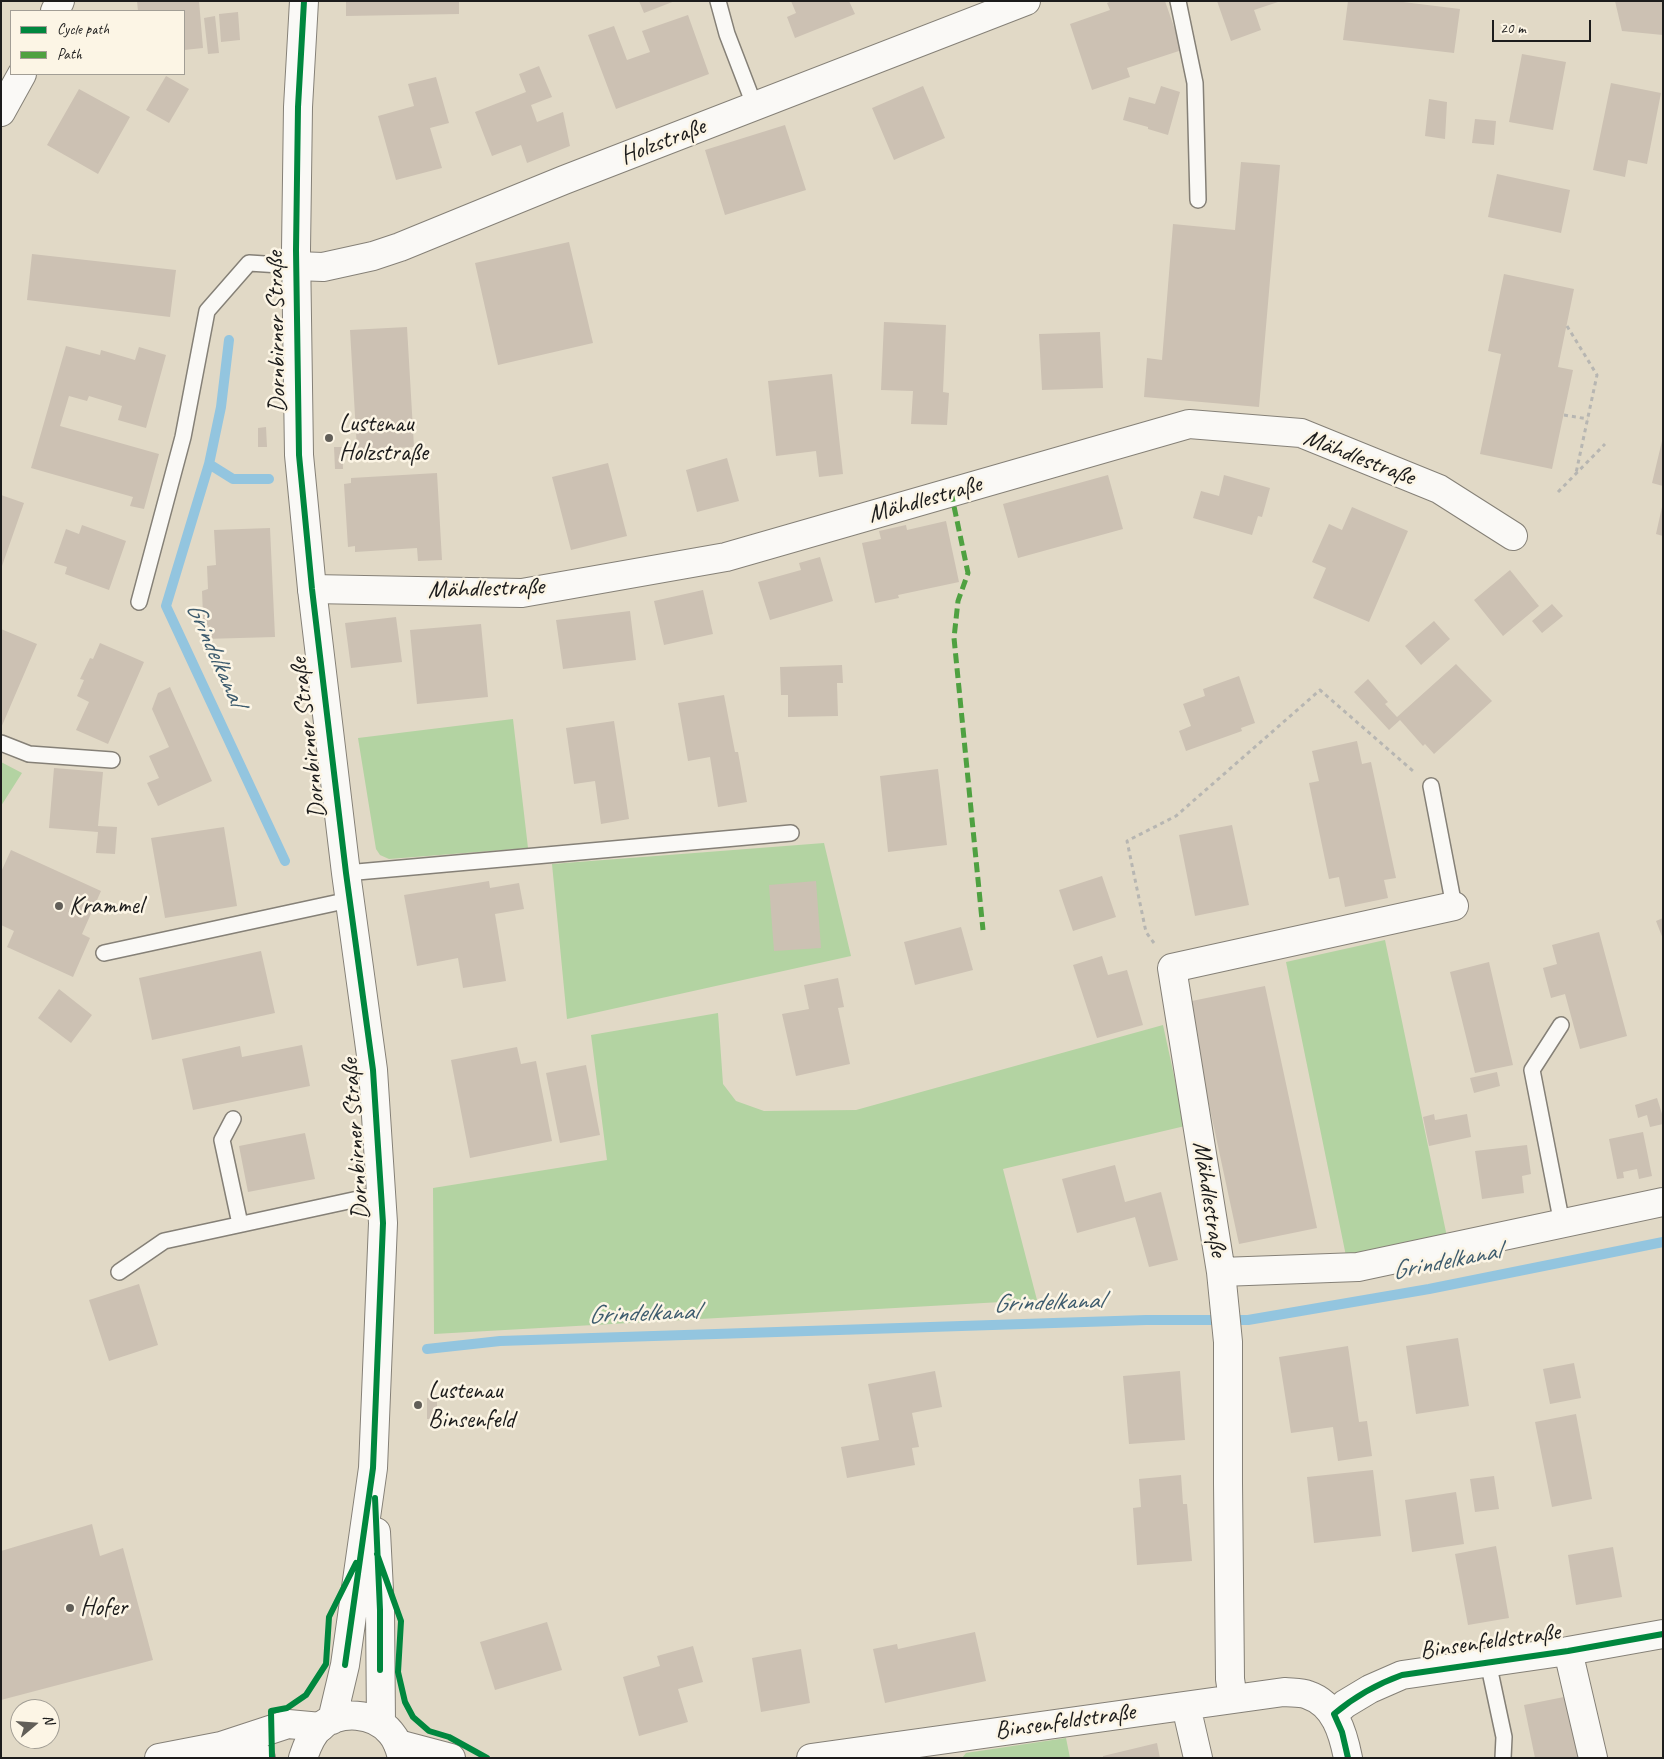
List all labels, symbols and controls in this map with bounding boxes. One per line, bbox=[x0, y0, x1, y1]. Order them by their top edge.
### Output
legend bbox=[10, 10, 185, 75]
scale bar bbox=[1494, 10, 1593, 42]
text: 20 m bbox=[1500, 19, 1526, 38]
text: Cycle path bbox=[57, 20, 109, 39]
text: Path bbox=[57, 45, 82, 64]
street label: Holzstraße bbox=[616, 112, 710, 172]
street label: Dornbirner Straße bbox=[261, 251, 293, 413]
place label: Lustenau Holzstraße bbox=[339, 409, 428, 468]
street label: Mähdlestraße bbox=[1299, 423, 1419, 493]
marker: Lustenau Holzstraße bbox=[323, 432, 335, 444]
street label: Mähdlestraße bbox=[865, 470, 985, 530]
street label: Mähdlestraße bbox=[427, 572, 545, 606]
water label: Grindelkanal bbox=[179, 598, 251, 710]
street label: Dornbirner Straße bbox=[284, 656, 334, 820]
place label: Krammel bbox=[69, 891, 143, 921]
marker: Krammel bbox=[53, 900, 65, 912]
street label: Dornbirner Straße bbox=[335, 1057, 377, 1221]
street label: Mähdlestraße bbox=[1185, 1139, 1233, 1259]
water label: Grindelkanal bbox=[1389, 1236, 1503, 1288]
water label: Grindelkanal bbox=[993, 1286, 1103, 1320]
water label: Grindelkanal bbox=[588, 1297, 698, 1331]
place label: Lustenau Binsenfeld bbox=[428, 1376, 515, 1435]
marker: Lustenau Binsenfeld bbox=[412, 1399, 424, 1411]
place label: Hofer bbox=[80, 1593, 127, 1623]
marker: Hofer bbox=[64, 1602, 76, 1614]
street label: Binsenfeldstraße bbox=[1418, 1617, 1562, 1667]
street label: Binsenfeldstraße bbox=[993, 1697, 1137, 1747]
north arrow bbox=[10, 1699, 60, 1749]
text: N bbox=[39, 1713, 58, 1726]

